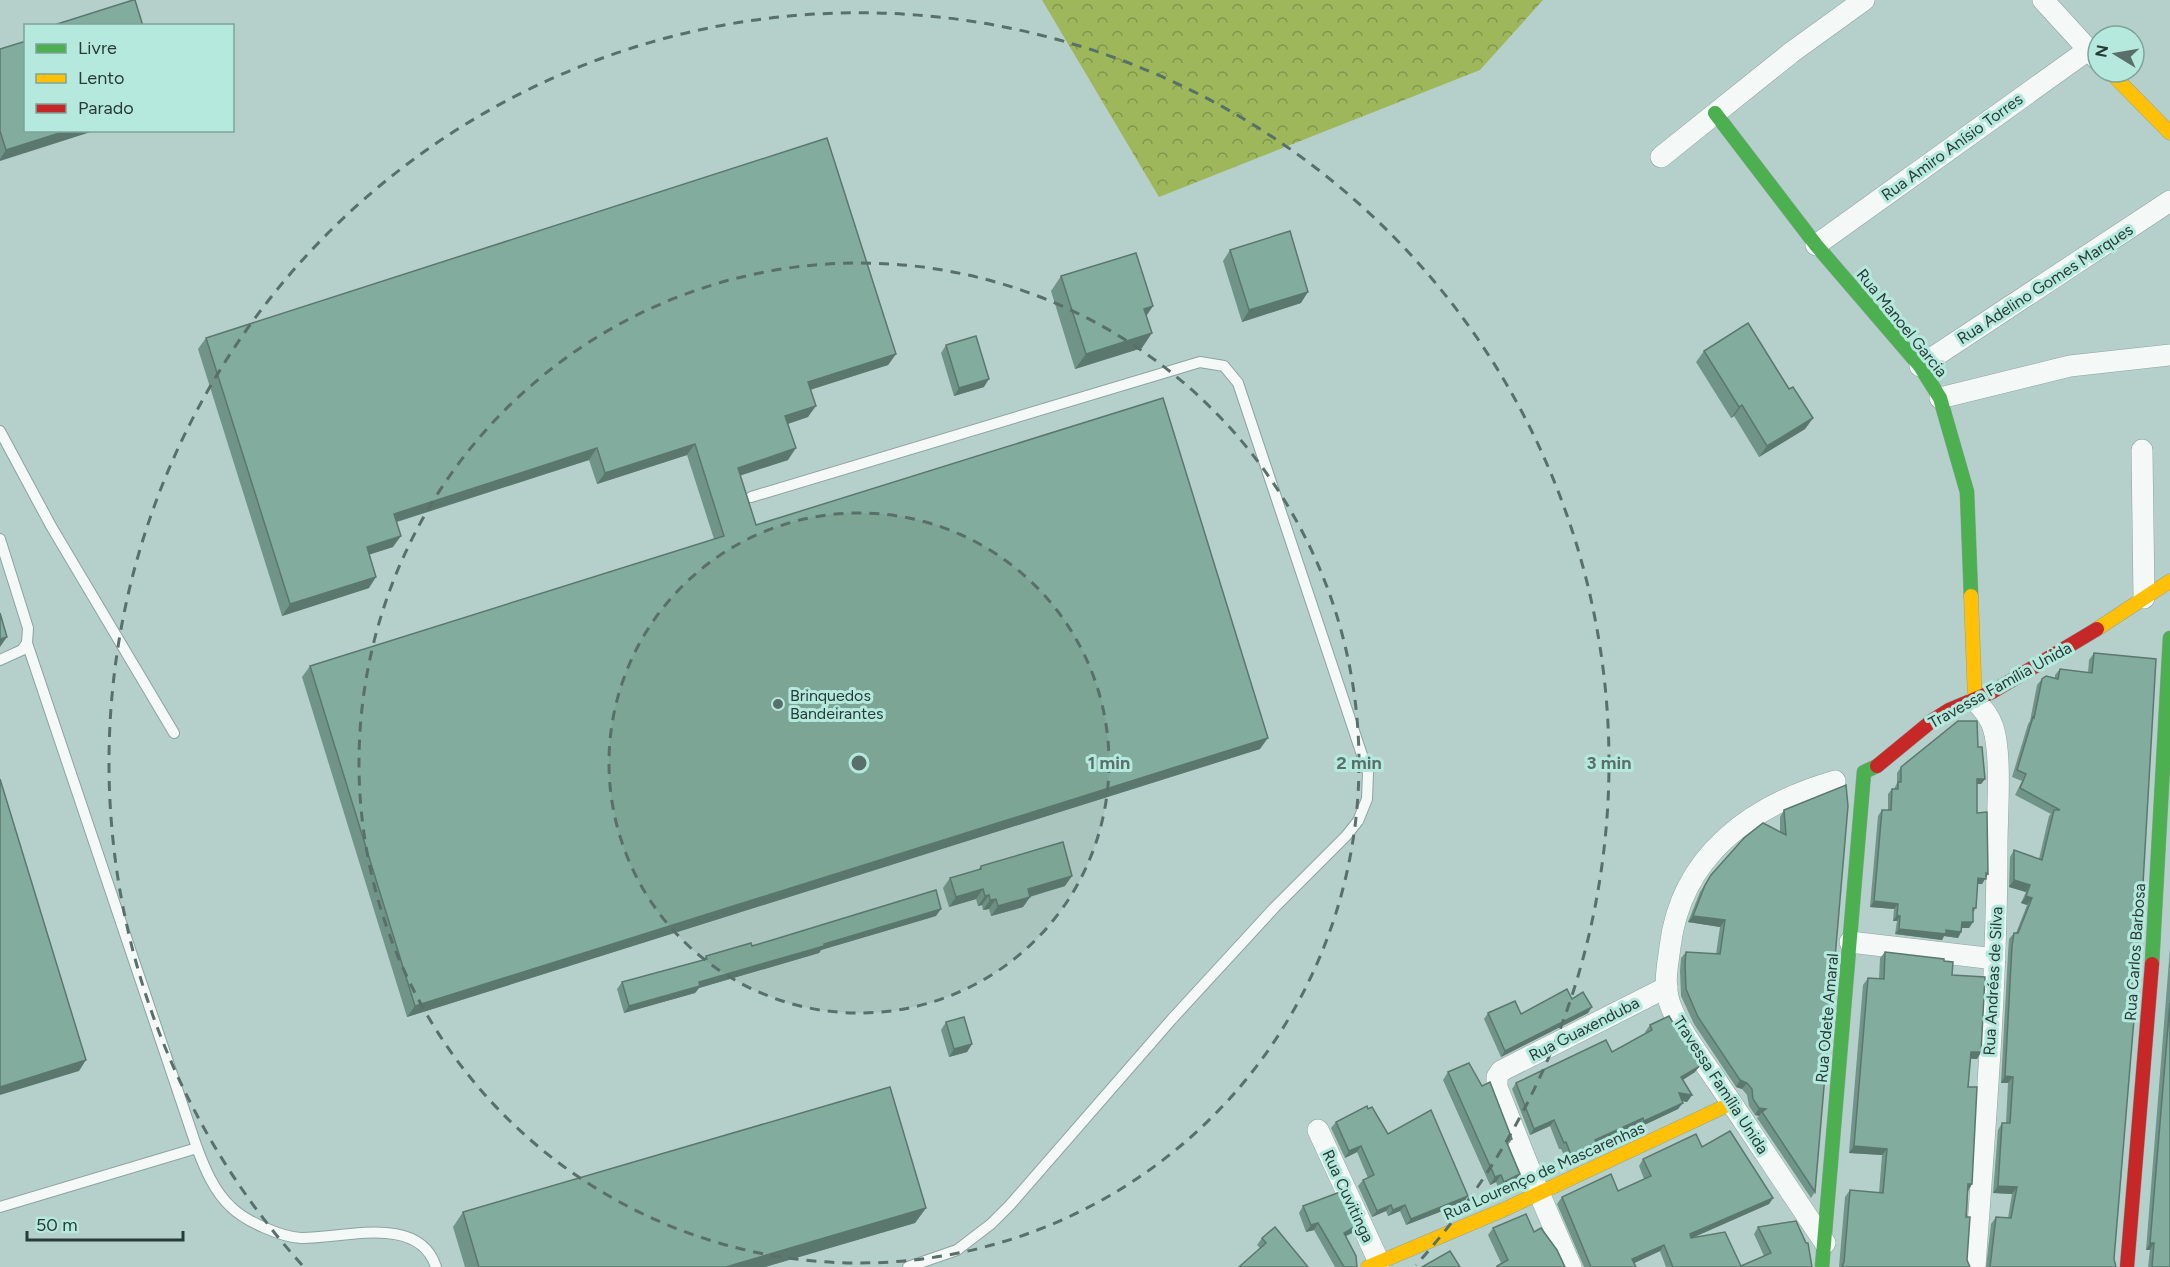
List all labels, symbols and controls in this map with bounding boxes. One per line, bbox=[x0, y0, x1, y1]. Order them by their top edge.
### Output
legend bbox=[24, 24, 234, 132]
north arrow bbox=[2086, 24, 2146, 84]
text: Livre bbox=[78, 37, 117, 59]
text: N bbox=[2091, 43, 2112, 59]
text: Lento bbox=[78, 67, 124, 89]
street label: Rua Amiro Anísio Torres bbox=[1878, 89, 2026, 205]
text: Parado bbox=[78, 97, 134, 119]
street label: Rua Adelino Gomes Marques bbox=[1953, 220, 2137, 348]
street label: Rua Manoel Garcia bbox=[1853, 265, 1951, 381]
street label: Travessa Família Unida bbox=[1925, 638, 2075, 732]
place label: Brinquedos Bandeirantes bbox=[790, 686, 883, 723]
marker: Brinquedos Bandeirantes bbox=[771, 697, 785, 711]
text: 1 min bbox=[1088, 752, 1130, 774]
text: 2 min bbox=[1336, 752, 1382, 774]
text: 3 min bbox=[1587, 752, 1631, 774]
centre of rings bbox=[849, 753, 869, 773]
street label: Rua Carlos Barbosa bbox=[2121, 883, 2149, 1021]
street label: Rua Andréas de Silva bbox=[1980, 906, 2006, 1056]
street label: Rua Odete Amaral bbox=[1812, 952, 1842, 1084]
street label: Rua Guaxenduba bbox=[1526, 993, 1642, 1065]
street label: Travessa Família Unida bbox=[1669, 1013, 1773, 1157]
street label: Rua Lourenço de Mascarenhas bbox=[1440, 1118, 1648, 1224]
street label: Rua Cuvitinga bbox=[1318, 1147, 1378, 1245]
scale bar bbox=[27, 1204, 183, 1242]
text: 50 m bbox=[36, 1214, 78, 1236]

